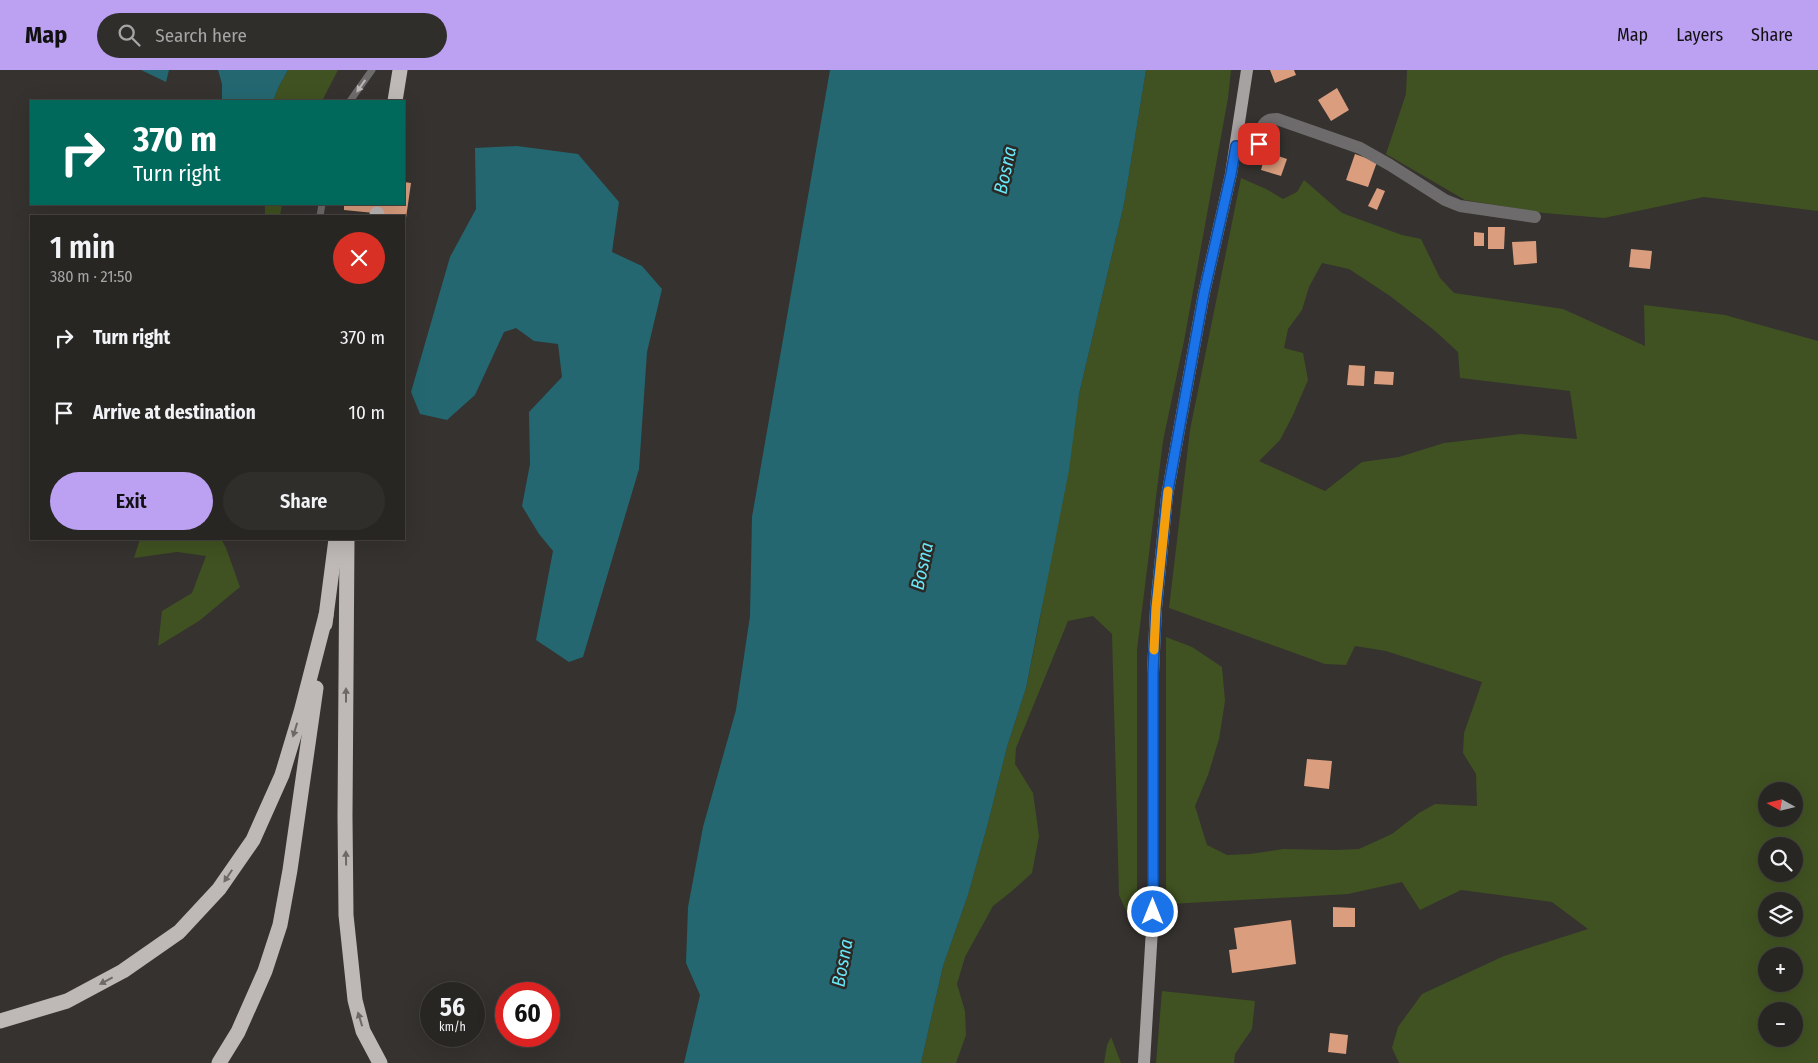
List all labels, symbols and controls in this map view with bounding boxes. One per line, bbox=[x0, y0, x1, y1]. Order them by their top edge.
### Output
search box bbox=[97, 13, 447, 58]
text: Map bbox=[25, 21, 67, 49]
icon: search bbox=[115, 21, 143, 49]
text: Search here bbox=[155, 24, 247, 47]
text: Map bbox=[1617, 24, 1648, 46]
text: Layers bbox=[1676, 24, 1723, 46]
text: Share bbox=[1751, 24, 1793, 46]
one-way arrow bbox=[356, 79, 366, 92]
text: 370 m bbox=[133, 118, 217, 160]
icon: right bbox=[50, 120, 115, 185]
pin bbox=[1238, 123, 1280, 165]
icon: arrive bbox=[1245, 130, 1273, 158]
water label: Bosna bbox=[989, 144, 1021, 196]
text: Turn right bbox=[133, 160, 221, 187]
text: 1 min bbox=[50, 230, 115, 266]
button: close bbox=[333, 232, 385, 284]
text: 380 m · 21:50 bbox=[50, 267, 133, 286]
icon: right bbox=[50, 324, 78, 352]
text: Turn right bbox=[93, 326, 170, 349]
text: 370 m bbox=[340, 326, 385, 349]
icon: arrive bbox=[50, 399, 78, 427]
text: Arrive at destination bbox=[93, 401, 256, 424]
text: 10 m bbox=[349, 401, 385, 424]
button: Exit bbox=[50, 472, 213, 530]
button: Share bbox=[223, 472, 385, 530]
water label: Bosna bbox=[906, 540, 938, 592]
one-way arrow bbox=[342, 687, 350, 703]
one-way arrow bbox=[291, 722, 299, 737]
north arrow bbox=[1758, 782, 1802, 828]
map controls bbox=[1758, 782, 1803, 1047]
button: search bbox=[1758, 837, 1803, 882]
one-way arrow bbox=[341, 850, 349, 866]
one-way arrow bbox=[223, 870, 233, 883]
position arrow bbox=[1126, 885, 1178, 937]
button: layers bbox=[1758, 892, 1803, 937]
water label: Bosna bbox=[826, 937, 858, 989]
button: + bbox=[1758, 947, 1803, 992]
one-way arrow bbox=[99, 976, 112, 985]
speed limit sign: 60 bbox=[495, 982, 560, 1047]
text: 56 bbox=[440, 993, 465, 1023]
button: − bbox=[1758, 1002, 1803, 1047]
one-way arrow bbox=[355, 1012, 363, 1027]
text: km/h bbox=[439, 1020, 466, 1034]

